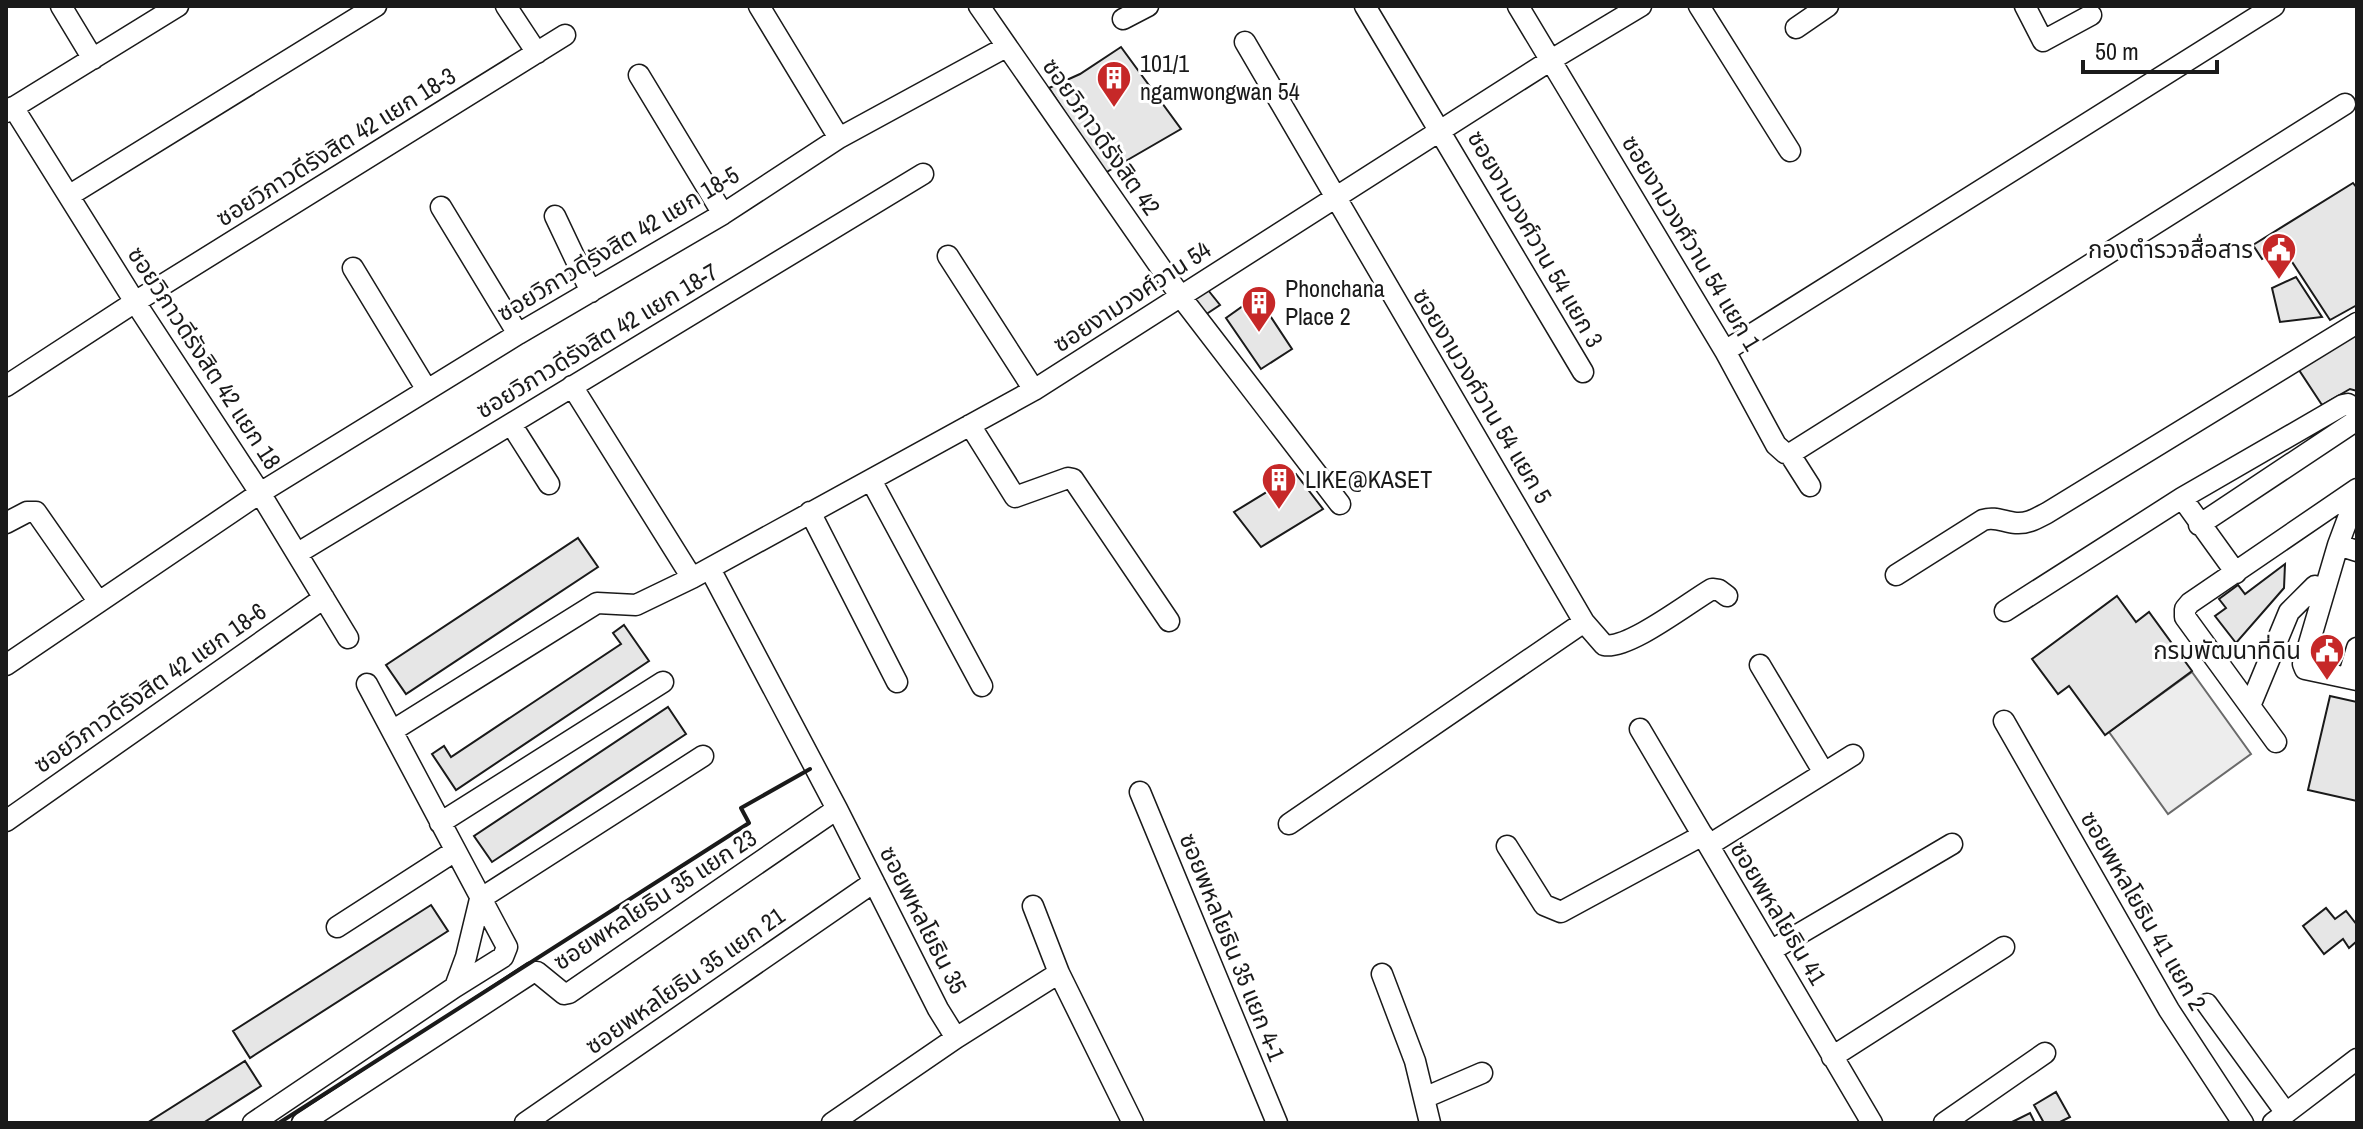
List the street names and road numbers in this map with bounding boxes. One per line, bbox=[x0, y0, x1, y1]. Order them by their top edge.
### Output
street label: ซอยวิภาวดีรังสิต 42 bbox=[1036, 51, 1168, 221]
street label: ซอยวิภาวดีรังสิต 42 แยก 18-3 bbox=[210, 59, 461, 233]
street label: ซอยงามวงศ์วาน 54 แยก 3 bbox=[1461, 124, 1611, 353]
street label: ซอยงามวงศ์วาน 54 แยก 1 bbox=[1615, 129, 1769, 356]
street label: ซอยวิภาวดีรังสิต 42 แยก 18-5 bbox=[491, 158, 744, 328]
street label: ซอยงามวงศ์วาน 54 bbox=[1046, 233, 1217, 359]
street label: ซอยวิภาวดีรังสิต 42 แยก 18 bbox=[121, 240, 289, 475]
street label: ซอยวิภาวดีรังสิต 42 แยก 18-7 bbox=[470, 255, 723, 425]
street label: ซอยงามวงศ์วาน 54 แยก 5 bbox=[1406, 282, 1560, 509]
street label: ซอยวิภาวดีรังสิต 42 แยก 18-6 bbox=[27, 595, 272, 780]
street label: ซอยพหลโยธิน 41 แยก 2 bbox=[2074, 805, 2214, 1016]
street label: ซอยพหลโยธิน 35 แยก 23 bbox=[547, 821, 762, 977]
street label: ซอยพหลโยธิน 35 แยก 4-1 bbox=[1173, 828, 1293, 1065]
street label: ซอยพหลโยธิน 41 bbox=[1723, 835, 1834, 990]
street label: ซอยพหลโยธิน 35 bbox=[873, 840, 975, 999]
street label: ซอยพหลโยธิน 35 แยก 21 bbox=[578, 899, 790, 1061]

